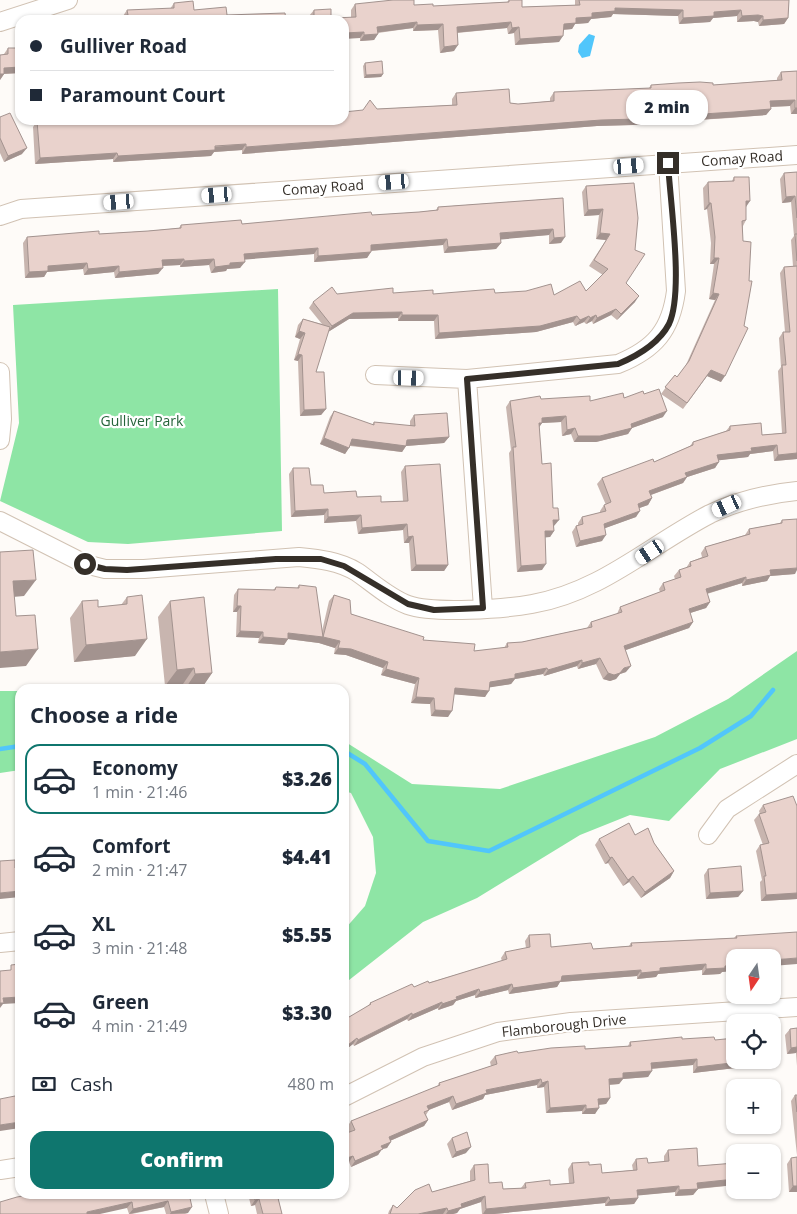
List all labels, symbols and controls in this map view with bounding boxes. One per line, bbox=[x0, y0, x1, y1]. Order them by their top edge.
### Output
text: Gulliver Road bbox=[60, 33, 187, 59]
text: Paramount Court bbox=[60, 82, 225, 108]
callout: 2 min bbox=[627, 90, 709, 126]
text: 2 min bbox=[644, 96, 690, 118]
street label: Comay Road bbox=[700, 146, 784, 170]
route end bbox=[657, 152, 679, 174]
car bbox=[613, 157, 644, 175]
car bbox=[378, 173, 409, 191]
street label: Comay Road bbox=[281, 175, 365, 199]
car bbox=[201, 186, 232, 204]
car bbox=[103, 193, 134, 211]
car bbox=[393, 370, 424, 386]
park label: Gulliver Park bbox=[101, 411, 184, 430]
car bbox=[710, 493, 743, 519]
car bbox=[633, 537, 666, 567]
route start bbox=[74, 553, 96, 575]
text: Choose a ride bbox=[30, 699, 178, 729]
text: Economy bbox=[92, 755, 178, 781]
icon: car bbox=[32, 757, 77, 802]
text: $3.26 bbox=[282, 766, 332, 792]
text: 1 min · 21:46 bbox=[92, 781, 187, 803]
text: Comfort bbox=[92, 833, 171, 859]
icon: car bbox=[32, 835, 77, 880]
text: $4.41 bbox=[282, 844, 332, 870]
text: 2 min · 21:47 bbox=[92, 859, 187, 881]
text: XL bbox=[92, 911, 115, 937]
icon: car bbox=[32, 913, 77, 958]
text: $5.55 bbox=[282, 922, 332, 948]
text: 3 min · 21:48 bbox=[92, 937, 187, 959]
north arrow bbox=[726, 949, 781, 1004]
map controls bbox=[726, 949, 781, 1199]
text: Green bbox=[92, 989, 149, 1015]
icon: car bbox=[32, 991, 77, 1036]
text: $3.30 bbox=[282, 1000, 332, 1026]
street label: Flamborough Drive bbox=[501, 1009, 627, 1041]
button: locate bbox=[726, 1014, 781, 1069]
text: 4 min · 21:49 bbox=[92, 1015, 187, 1037]
icon: cash bbox=[30, 1070, 58, 1098]
text: Cash bbox=[70, 1071, 113, 1097]
text: 480 m bbox=[288, 1073, 334, 1095]
button: + bbox=[726, 1079, 781, 1134]
button: Confirm bbox=[30, 1131, 334, 1189]
button: − bbox=[726, 1144, 781, 1199]

